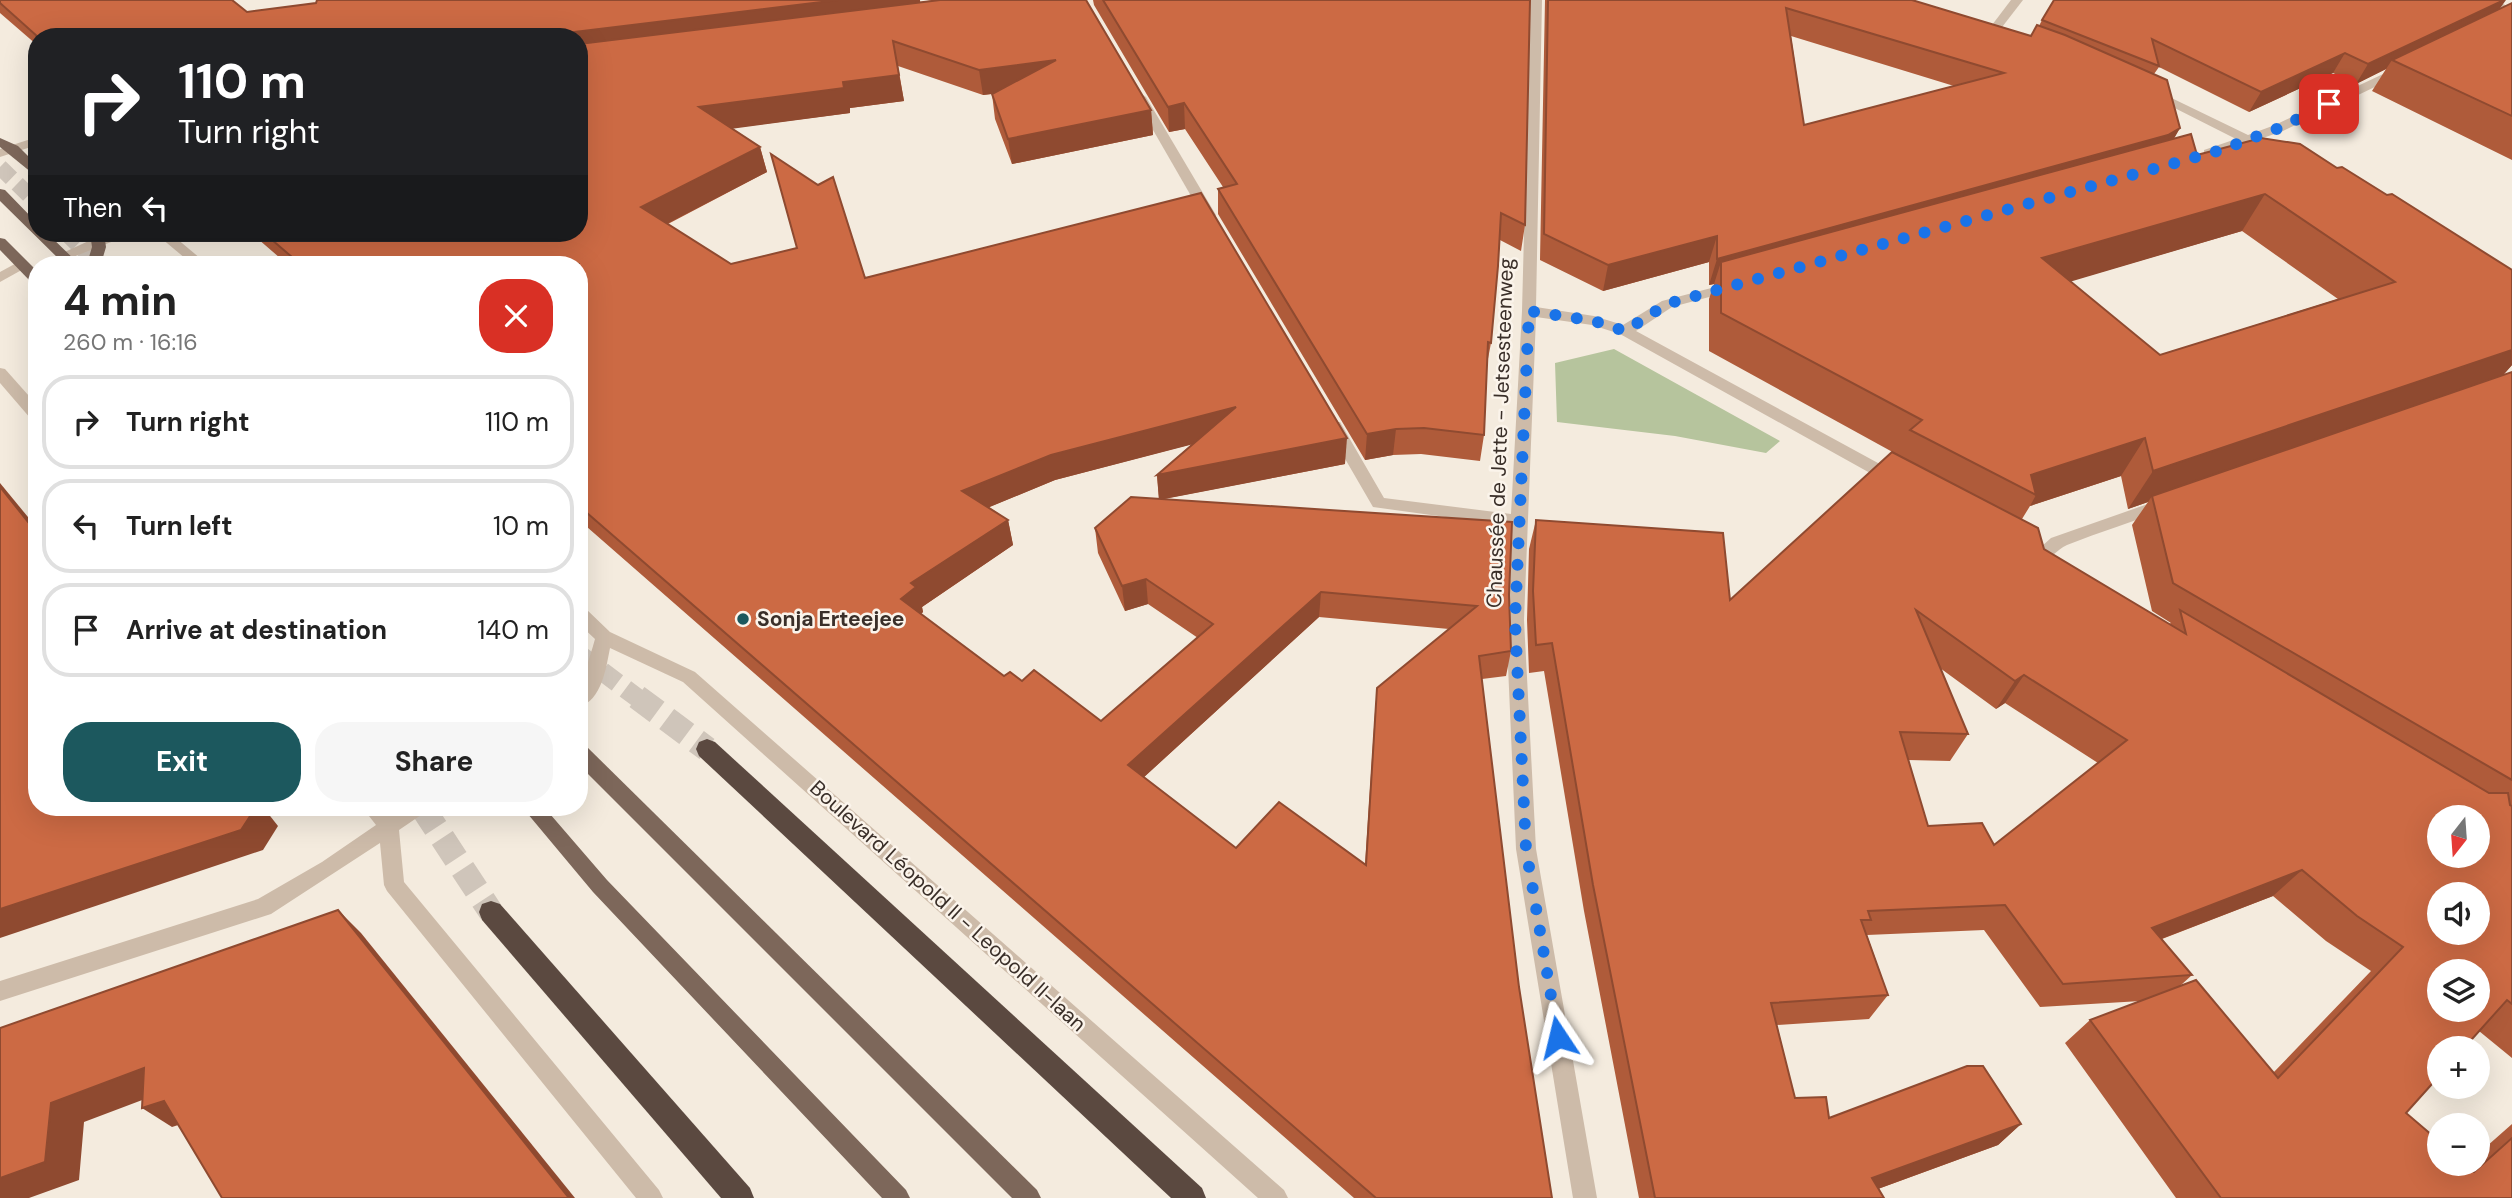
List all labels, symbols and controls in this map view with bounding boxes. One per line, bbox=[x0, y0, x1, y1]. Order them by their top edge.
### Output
text: 110 m bbox=[178, 49, 306, 113]
icon: right bbox=[63, 56, 154, 147]
pin bbox=[2299, 74, 2359, 134]
icon: arrive bbox=[2310, 85, 2348, 123]
text: Turn right bbox=[178, 111, 320, 153]
icon: left bbox=[136, 189, 174, 227]
text: Then bbox=[63, 191, 122, 225]
street label: Chaussée de Jette - Jetsesteenweg bbox=[1480, 257, 1520, 609]
text: 4 min bbox=[63, 273, 177, 328]
button: close bbox=[479, 279, 553, 353]
text: 260 m · 16:16 bbox=[63, 327, 198, 357]
icon: right bbox=[67, 403, 105, 441]
text: Turn right bbox=[126, 405, 250, 439]
text: 110 m bbox=[485, 405, 549, 439]
icon: left bbox=[67, 507, 105, 545]
text: Turn left bbox=[126, 509, 233, 543]
text: 10 m bbox=[493, 509, 549, 543]
place label: Sonja Erteejee bbox=[757, 605, 904, 633]
icon: arrive bbox=[67, 611, 105, 649]
marker: Sonja Erteejee bbox=[735, 611, 751, 627]
text: Arrive at destination bbox=[126, 613, 387, 647]
text: 140 m bbox=[477, 613, 549, 647]
button: Exit bbox=[63, 722, 301, 802]
button: Share bbox=[315, 722, 553, 802]
street label: Boulevard Léopold II - Leopold II-laan bbox=[804, 774, 1092, 1038]
north arrow bbox=[2427, 805, 2490, 868]
map controls bbox=[2427, 805, 2490, 1176]
button: sound bbox=[2427, 882, 2490, 945]
button: layers bbox=[2427, 959, 2490, 1022]
position arrow bbox=[1521, 1000, 1595, 1074]
button: + bbox=[2427, 1036, 2490, 1099]
button: − bbox=[2427, 1113, 2490, 1176]

